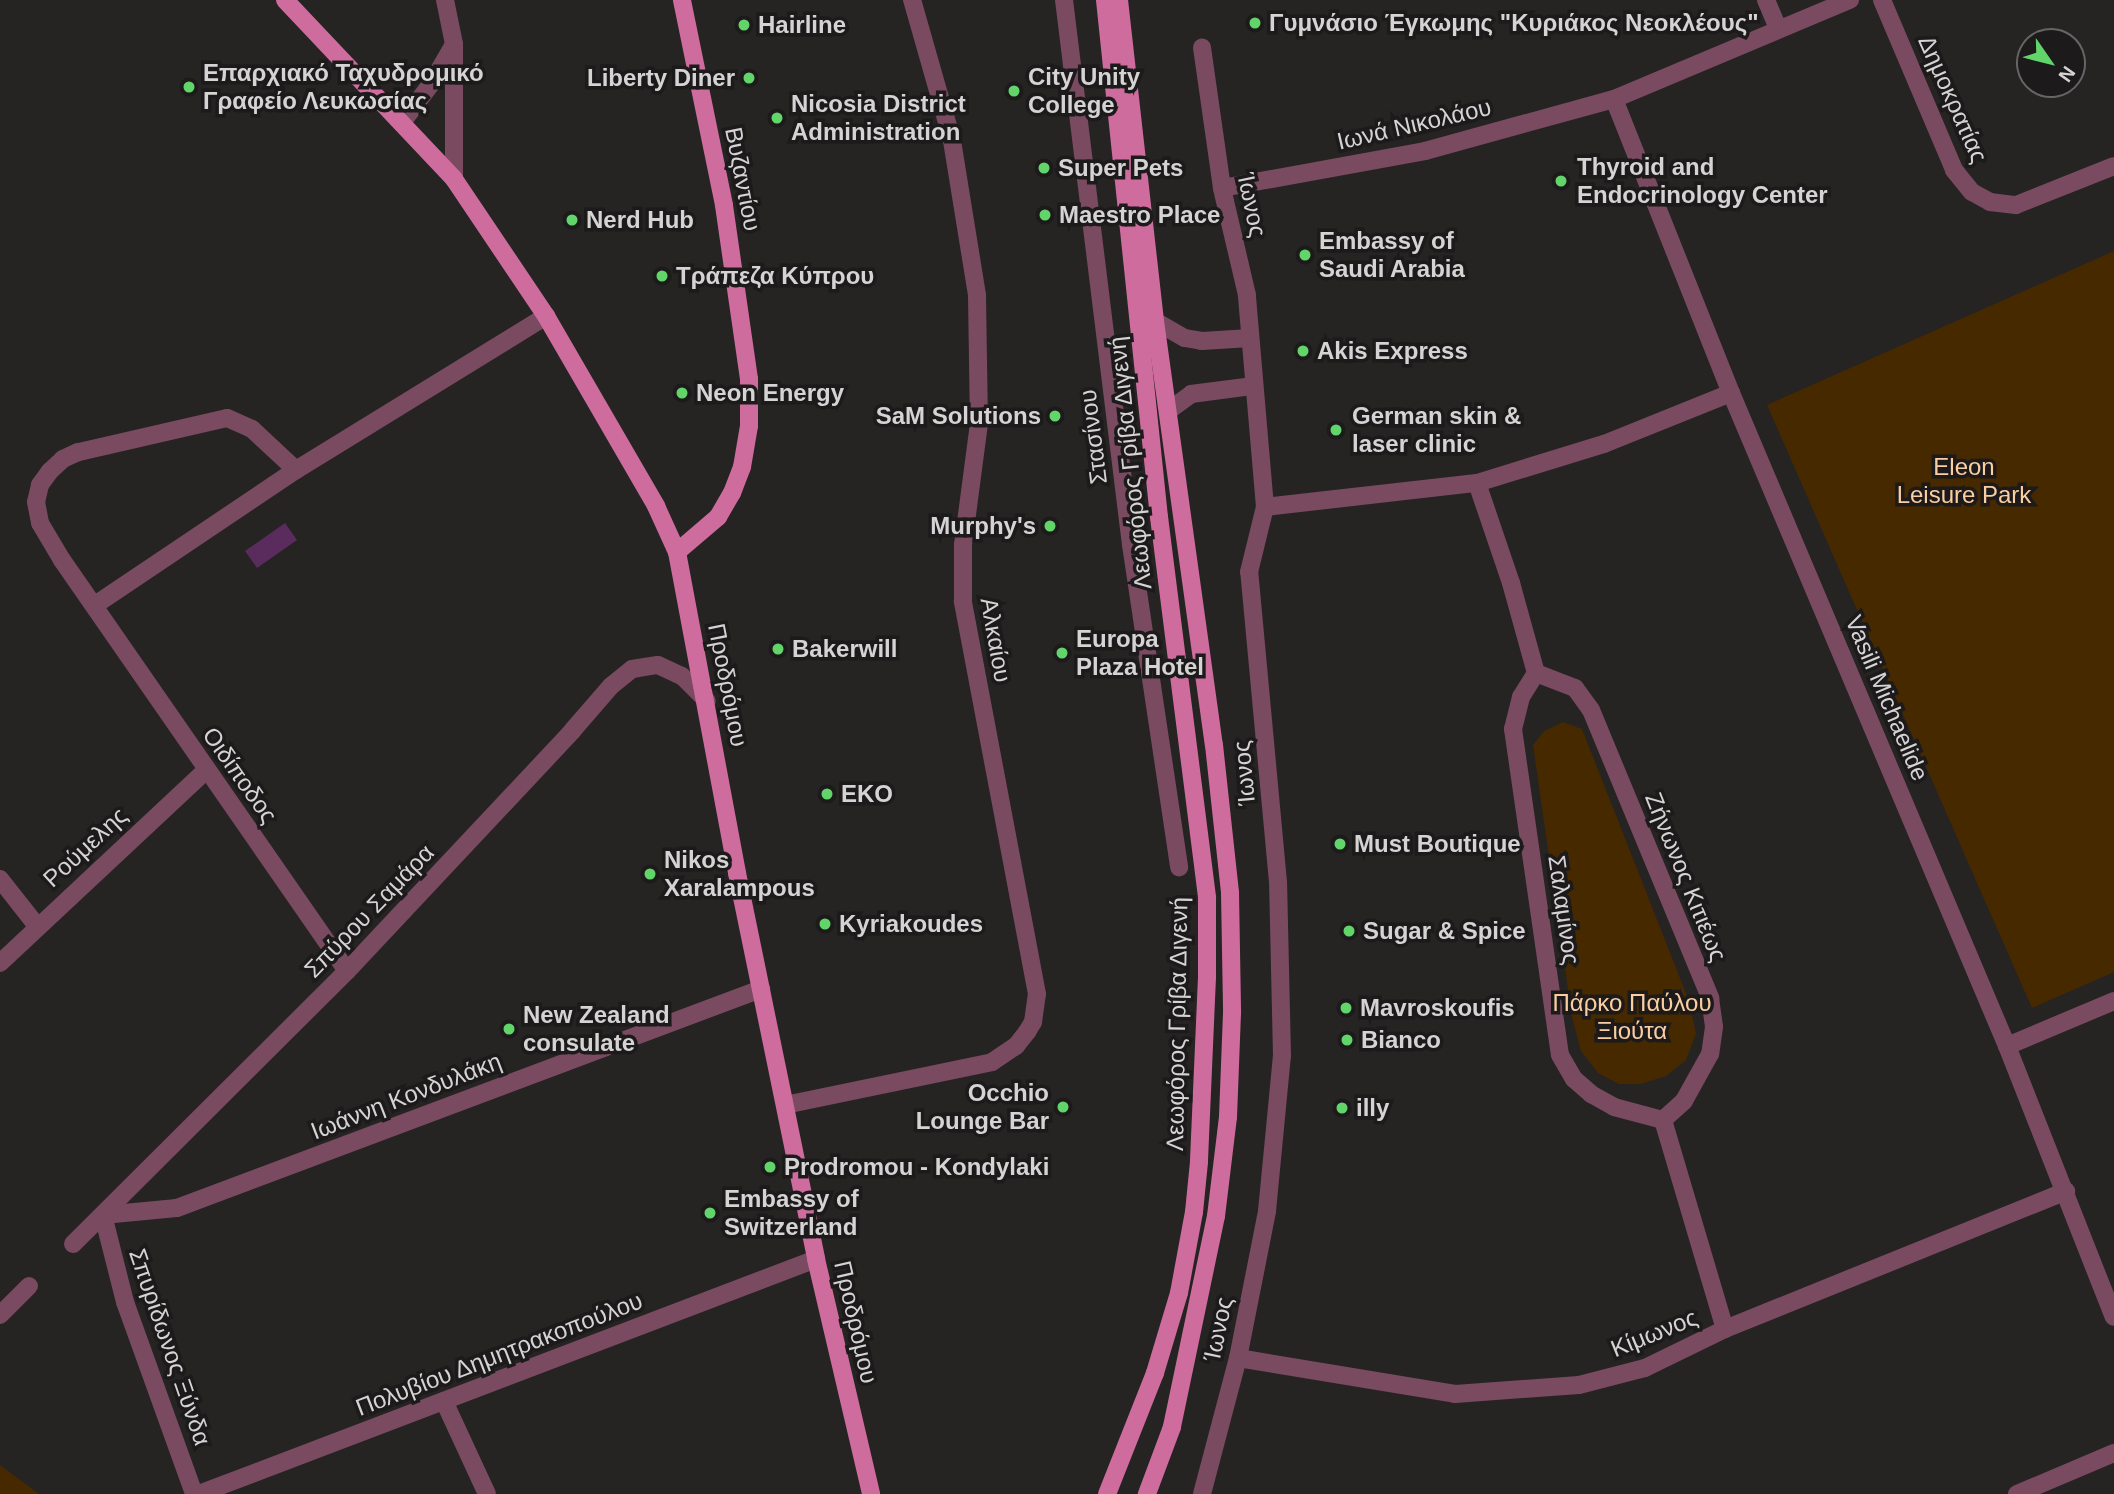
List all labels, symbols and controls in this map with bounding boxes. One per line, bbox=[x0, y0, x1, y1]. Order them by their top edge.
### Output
place label: Γυμνάσιο Έγκωμης "Κυριάκος Νεοκλέους" bbox=[1269, 9, 1759, 37]
place label: Hairline bbox=[758, 11, 846, 39]
marker: Γυμνάσιο Έγκωμης "Κυριάκος Νεοκλέους" bbox=[1247, 15, 1263, 31]
marker: Hairline bbox=[736, 17, 752, 33]
north arrow bbox=[2016, 28, 2086, 98]
street label: Δημοκρατίας bbox=[1912, 31, 1994, 167]
place label: Επαρχιακό Ταχυδρομικό Γραφείο Λευκωσίας bbox=[203, 59, 484, 115]
place label: City Unity College bbox=[1028, 63, 1140, 119]
text: N bbox=[2054, 63, 2080, 86]
place label: Liberty Diner bbox=[587, 64, 735, 92]
marker: Liberty Diner bbox=[741, 70, 757, 86]
marker: Επαρχιακό Ταχυδρομικό Γραφείο Λευκωσίας bbox=[181, 79, 197, 95]
marker: City Unity College bbox=[1006, 83, 1022, 99]
place label: Nicosia District Administration bbox=[791, 90, 966, 146]
street label: Ιωνά Νικολάου bbox=[1334, 92, 1494, 156]
marker: Nicosia District Administration bbox=[769, 110, 785, 126]
street label: Βυζαντίου bbox=[719, 125, 767, 233]
place label: Thyroid and Endocrinology Center bbox=[1577, 153, 1828, 209]
place label: Super Pets bbox=[1058, 154, 1183, 182]
marker: Super Pets bbox=[1036, 160, 1052, 176]
street label: Ίωνος bbox=[1231, 170, 1273, 240]
marker: Thyroid and Endocrinology Center bbox=[1551, 171, 1571, 191]
place label: Maestro Place bbox=[1059, 201, 1220, 229]
place label: Nerd Hub bbox=[586, 206, 694, 234]
marker: Maestro Place bbox=[1037, 207, 1053, 223]
marker: Nerd Hub bbox=[564, 212, 580, 228]
place label: Embassy of Saudi Arabia bbox=[1319, 227, 1466, 283]
marker: Embassy of Saudi Arabia bbox=[1297, 247, 1313, 263]
place label: Τράπεζα Κύπρου bbox=[676, 262, 874, 290]
marker: Τράπεζα Κύπρου bbox=[654, 268, 670, 284]
street label: Λεωφόρος Γρίβα Διγενή bbox=[1102, 334, 1158, 592]
place label: Akis Express bbox=[1317, 337, 1468, 365]
marker: Akis Express bbox=[1295, 343, 1311, 359]
place label: Neon Energy bbox=[696, 379, 844, 407]
marker: Neon Energy bbox=[674, 385, 690, 401]
street label: Στασίνου bbox=[1073, 388, 1113, 486]
place label: SaM Solutions bbox=[876, 402, 1041, 430]
place label: German skin & laser clinic bbox=[1352, 402, 1521, 458]
marker: SaM Solutions bbox=[1047, 408, 1063, 424]
marker: German skin & laser clinic bbox=[1326, 420, 1346, 440]
park label: Eleon Leisure Park bbox=[1897, 453, 2031, 509]
place label: Murphy's bbox=[930, 512, 1036, 540]
marker: Murphy's bbox=[1042, 518, 1058, 534]
street label: Αλκαίου bbox=[974, 595, 1018, 685]
street label: Vasili Michaelide bbox=[1839, 611, 1935, 785]
street label: Προδρόμου bbox=[702, 621, 754, 749]
place label: Europa Plaza Hotel bbox=[1076, 625, 1204, 681]
place label: Bakerwill bbox=[792, 635, 897, 663]
marker: Bakerwill bbox=[770, 641, 786, 657]
marker: Europa Plaza Hotel bbox=[1054, 645, 1070, 661]
street label: Οιδίποδος bbox=[197, 721, 283, 829]
street label: Ίωνος bbox=[1227, 739, 1261, 807]
place label: EKO bbox=[841, 780, 893, 808]
marker: EKO bbox=[819, 786, 835, 802]
street label: Ζήνωνος Κιτιέως bbox=[1639, 788, 1733, 966]
street label: Ρούμελης bbox=[37, 801, 133, 893]
place label: Must Boutique bbox=[1354, 830, 1521, 858]
marker: Must Boutique bbox=[1332, 836, 1348, 852]
street label: Σπύρου Σαμάρα bbox=[298, 838, 440, 984]
place label: Nikos Xaralampous bbox=[664, 846, 815, 902]
street label: Σαλαμίνος bbox=[1542, 853, 1586, 967]
marker: Nikos Xaralampous bbox=[642, 866, 658, 882]
street label: Λεωφόρος Γρίβα Διγενή bbox=[1160, 896, 1194, 1152]
place label: Kyriakoudes bbox=[839, 910, 983, 938]
marker: Kyriakoudes bbox=[817, 916, 833, 932]
place label: Sugar & Spice bbox=[1363, 917, 1526, 945]
marker: Sugar & Spice bbox=[1341, 923, 1357, 939]
park label: Πάρκο Παύλου Ξιούτα bbox=[1552, 989, 1712, 1045]
place label: Mavroskoufis bbox=[1360, 994, 1515, 1022]
marker: Mavroskoufis bbox=[1338, 1000, 1354, 1016]
place label: New Zealand consulate bbox=[523, 1001, 670, 1057]
marker: New Zealand consulate bbox=[501, 1021, 517, 1037]
place label: Bianco bbox=[1361, 1026, 1441, 1054]
marker: Bianco bbox=[1339, 1032, 1355, 1048]
street label: Ιωάννη Κονδυλάκη bbox=[307, 1046, 505, 1146]
place label: Occhio Lounge Bar bbox=[916, 1079, 1049, 1135]
place label: illy bbox=[1356, 1094, 1389, 1122]
marker: Occhio Lounge Bar bbox=[1055, 1099, 1071, 1115]
marker: illy bbox=[1334, 1100, 1350, 1116]
place label: Prodromou - Kondylaki bbox=[784, 1153, 1049, 1181]
marker: Prodromou - Kondylaki bbox=[762, 1159, 778, 1175]
place label: Embassy of Switzerland bbox=[724, 1185, 859, 1241]
marker: Embassy of Switzerland bbox=[702, 1205, 718, 1221]
street label: Σπυρίδωνος Ξύνδα bbox=[123, 1245, 217, 1449]
street label: Προδρόμου bbox=[828, 1258, 884, 1386]
street label: Πολυβίου Δημητρακοπούλου bbox=[351, 1286, 647, 1422]
street label: Ίωνος bbox=[1197, 1294, 1239, 1364]
street label: Κίμωνος bbox=[1607, 1303, 1701, 1363]

